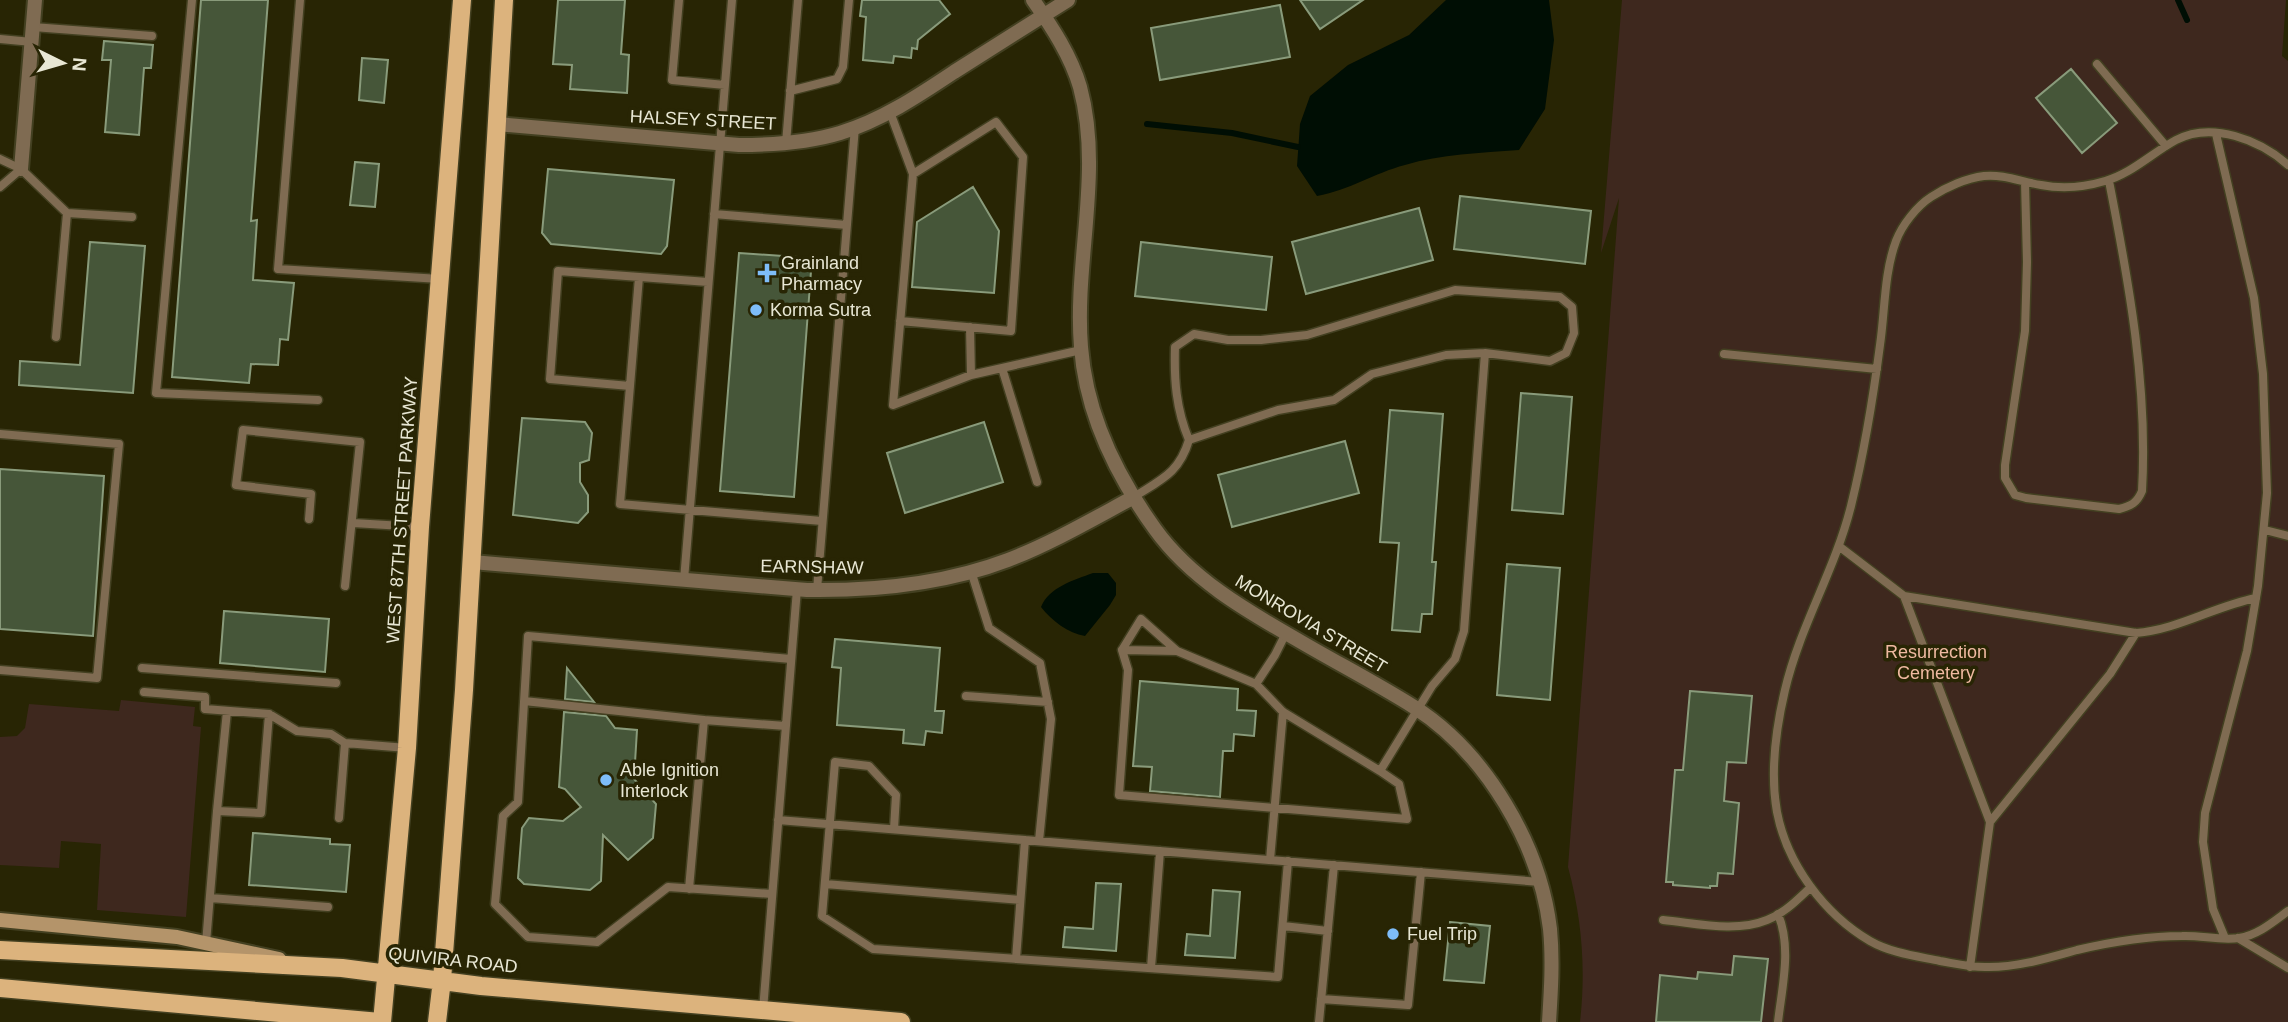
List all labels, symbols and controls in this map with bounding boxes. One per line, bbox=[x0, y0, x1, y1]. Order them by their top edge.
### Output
north arrow bbox=[28, 28, 98, 98]
text: N bbox=[68, 57, 90, 72]
street label: HALSEY STREET bbox=[629, 106, 777, 134]
place label: Grainland Pharmacy bbox=[781, 253, 862, 294]
marker: Grainland Pharmacy bbox=[759, 265, 775, 281]
place label: Korma Sutra bbox=[770, 300, 872, 320]
marker: Korma Sutra bbox=[748, 302, 764, 318]
street label: WEST 87TH STREET PARKWAY bbox=[383, 376, 421, 644]
street label: EARNSHAW bbox=[760, 556, 864, 578]
street label: MONROVIA STREET bbox=[1232, 571, 1390, 677]
park label: Resurrection Cemetery bbox=[1885, 642, 1987, 683]
place label: Able Ignition Interlock bbox=[620, 760, 719, 801]
marker: Able Ignition Interlock bbox=[598, 772, 614, 788]
place label: Fuel Trip bbox=[1407, 924, 1477, 944]
marker: Fuel Trip bbox=[1385, 926, 1401, 942]
street label: QUIVIRA ROAD bbox=[387, 943, 519, 977]

